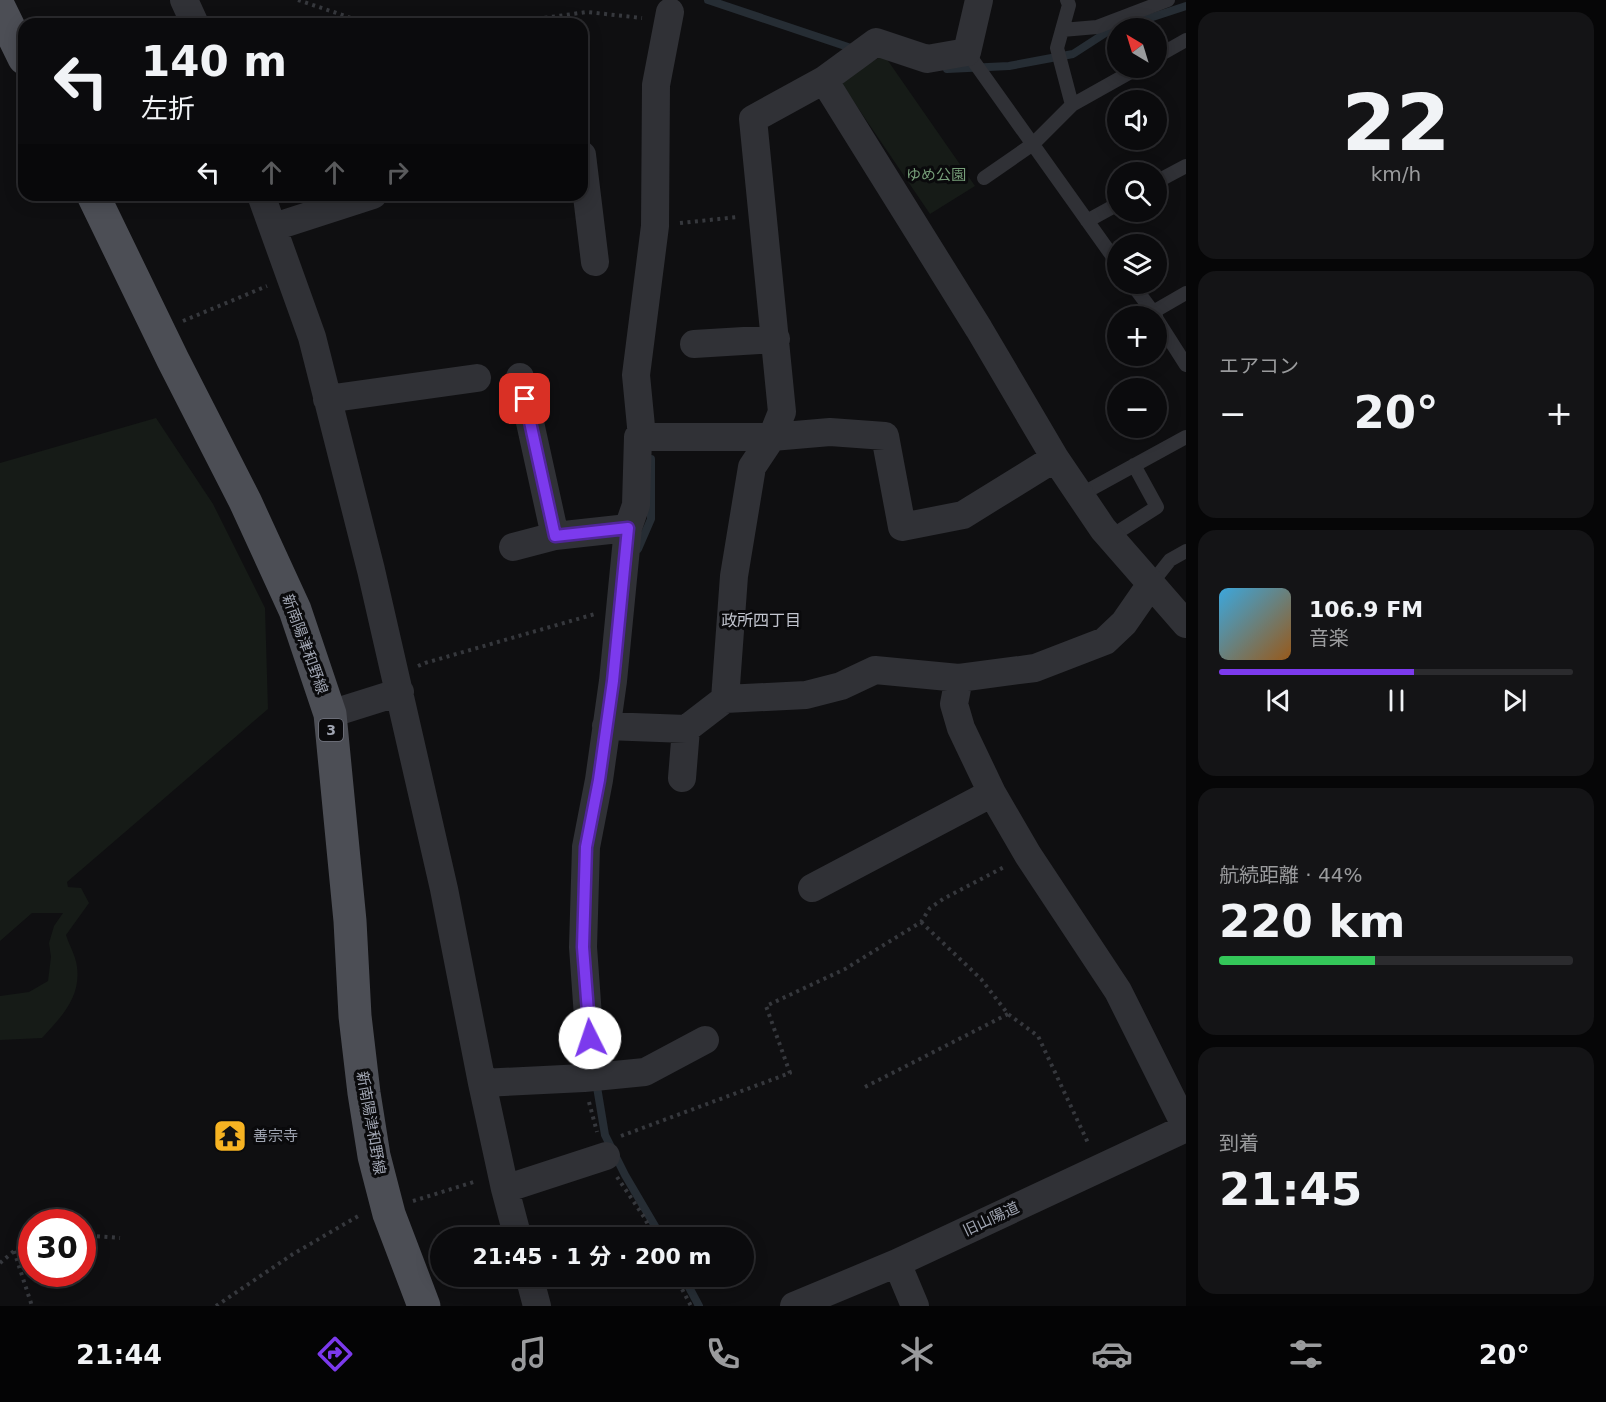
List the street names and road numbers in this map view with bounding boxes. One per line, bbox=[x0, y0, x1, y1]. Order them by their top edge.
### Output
street label: 新南陽津和野線 bbox=[279, 592, 331, 696]
road number: 3 bbox=[319, 719, 343, 741]
street label: 新南陽津和野線 bbox=[353, 1070, 389, 1176]
street label: 旧山陽道 bbox=[960, 1198, 1022, 1240]

